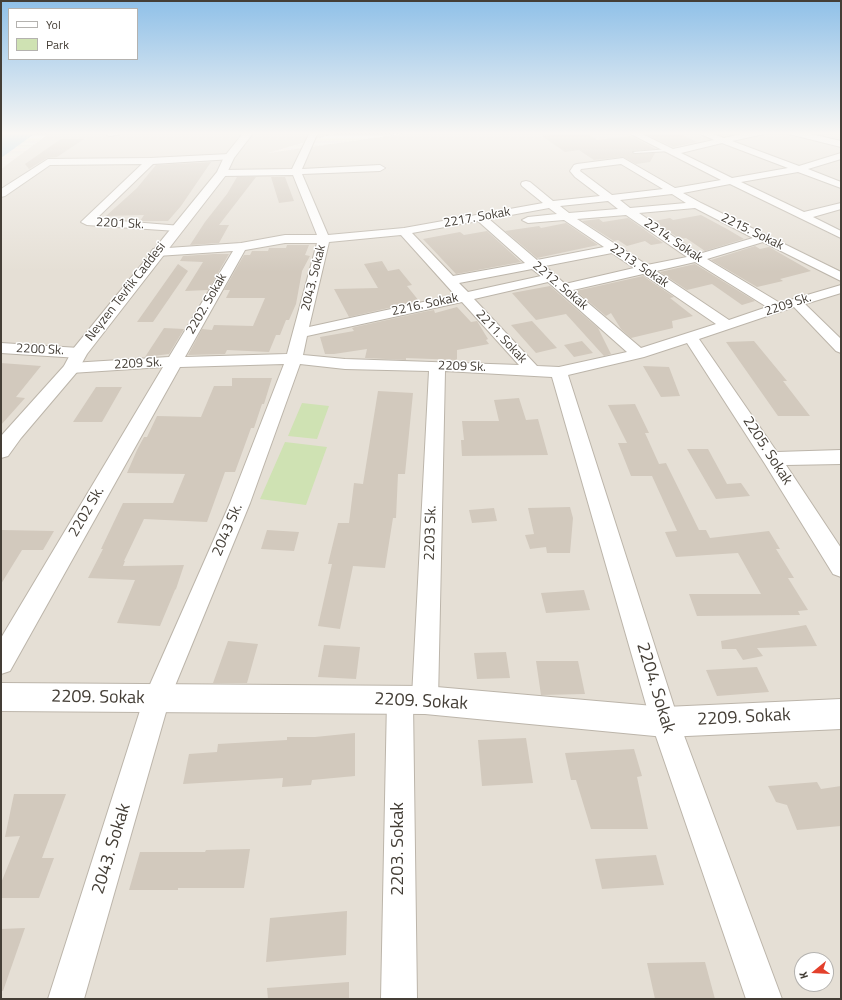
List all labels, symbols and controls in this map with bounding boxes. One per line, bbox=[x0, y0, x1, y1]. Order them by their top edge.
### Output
legend bbox=[8, 8, 138, 60]
text: Yol bbox=[46, 15, 61, 34]
text: Park bbox=[46, 35, 69, 54]
street label: 2217. Sokak bbox=[442, 204, 512, 232]
street label: 2215. Sokak bbox=[718, 210, 786, 254]
street label: 2201 Sk. bbox=[96, 215, 144, 233]
street label: 2214. Sokak bbox=[641, 216, 705, 266]
street label: Neyzen Tevfik Caddesi bbox=[83, 239, 169, 345]
street label: 2213. Sokak bbox=[607, 241, 671, 291]
street label: 2043. Sokak bbox=[298, 243, 330, 313]
street label: 2212. Sokak bbox=[529, 258, 591, 314]
street label: 2202. Sokak bbox=[183, 271, 231, 337]
street label: 2216. Sokak bbox=[390, 290, 460, 320]
street label: 2209 Sk. bbox=[763, 290, 813, 320]
street label: 2211. Sokak bbox=[472, 307, 530, 367]
street label: 2200 Sk. bbox=[16, 341, 64, 359]
street label: 2209 Sk. bbox=[114, 355, 162, 373]
street label: 2209 Sk. bbox=[438, 358, 486, 376]
street label: 2205. Sokak bbox=[738, 413, 796, 489]
street label: 2202 Sk. bbox=[65, 483, 109, 541]
street label: 2043 Sk. bbox=[209, 501, 247, 559]
street label: 2203 Sk. bbox=[421, 505, 441, 561]
street label: 2204. Sokak bbox=[631, 640, 679, 736]
street label: 2209. Sokak bbox=[51, 686, 145, 710]
street label: 2209. Sokak bbox=[374, 689, 468, 715]
street label: 2209. Sokak bbox=[697, 705, 791, 731]
street label: 2043. Sokak bbox=[88, 801, 136, 897]
street label: 2203. Sokak bbox=[388, 802, 410, 896]
north arrow bbox=[794, 952, 834, 992]
text: K bbox=[795, 970, 812, 981]

